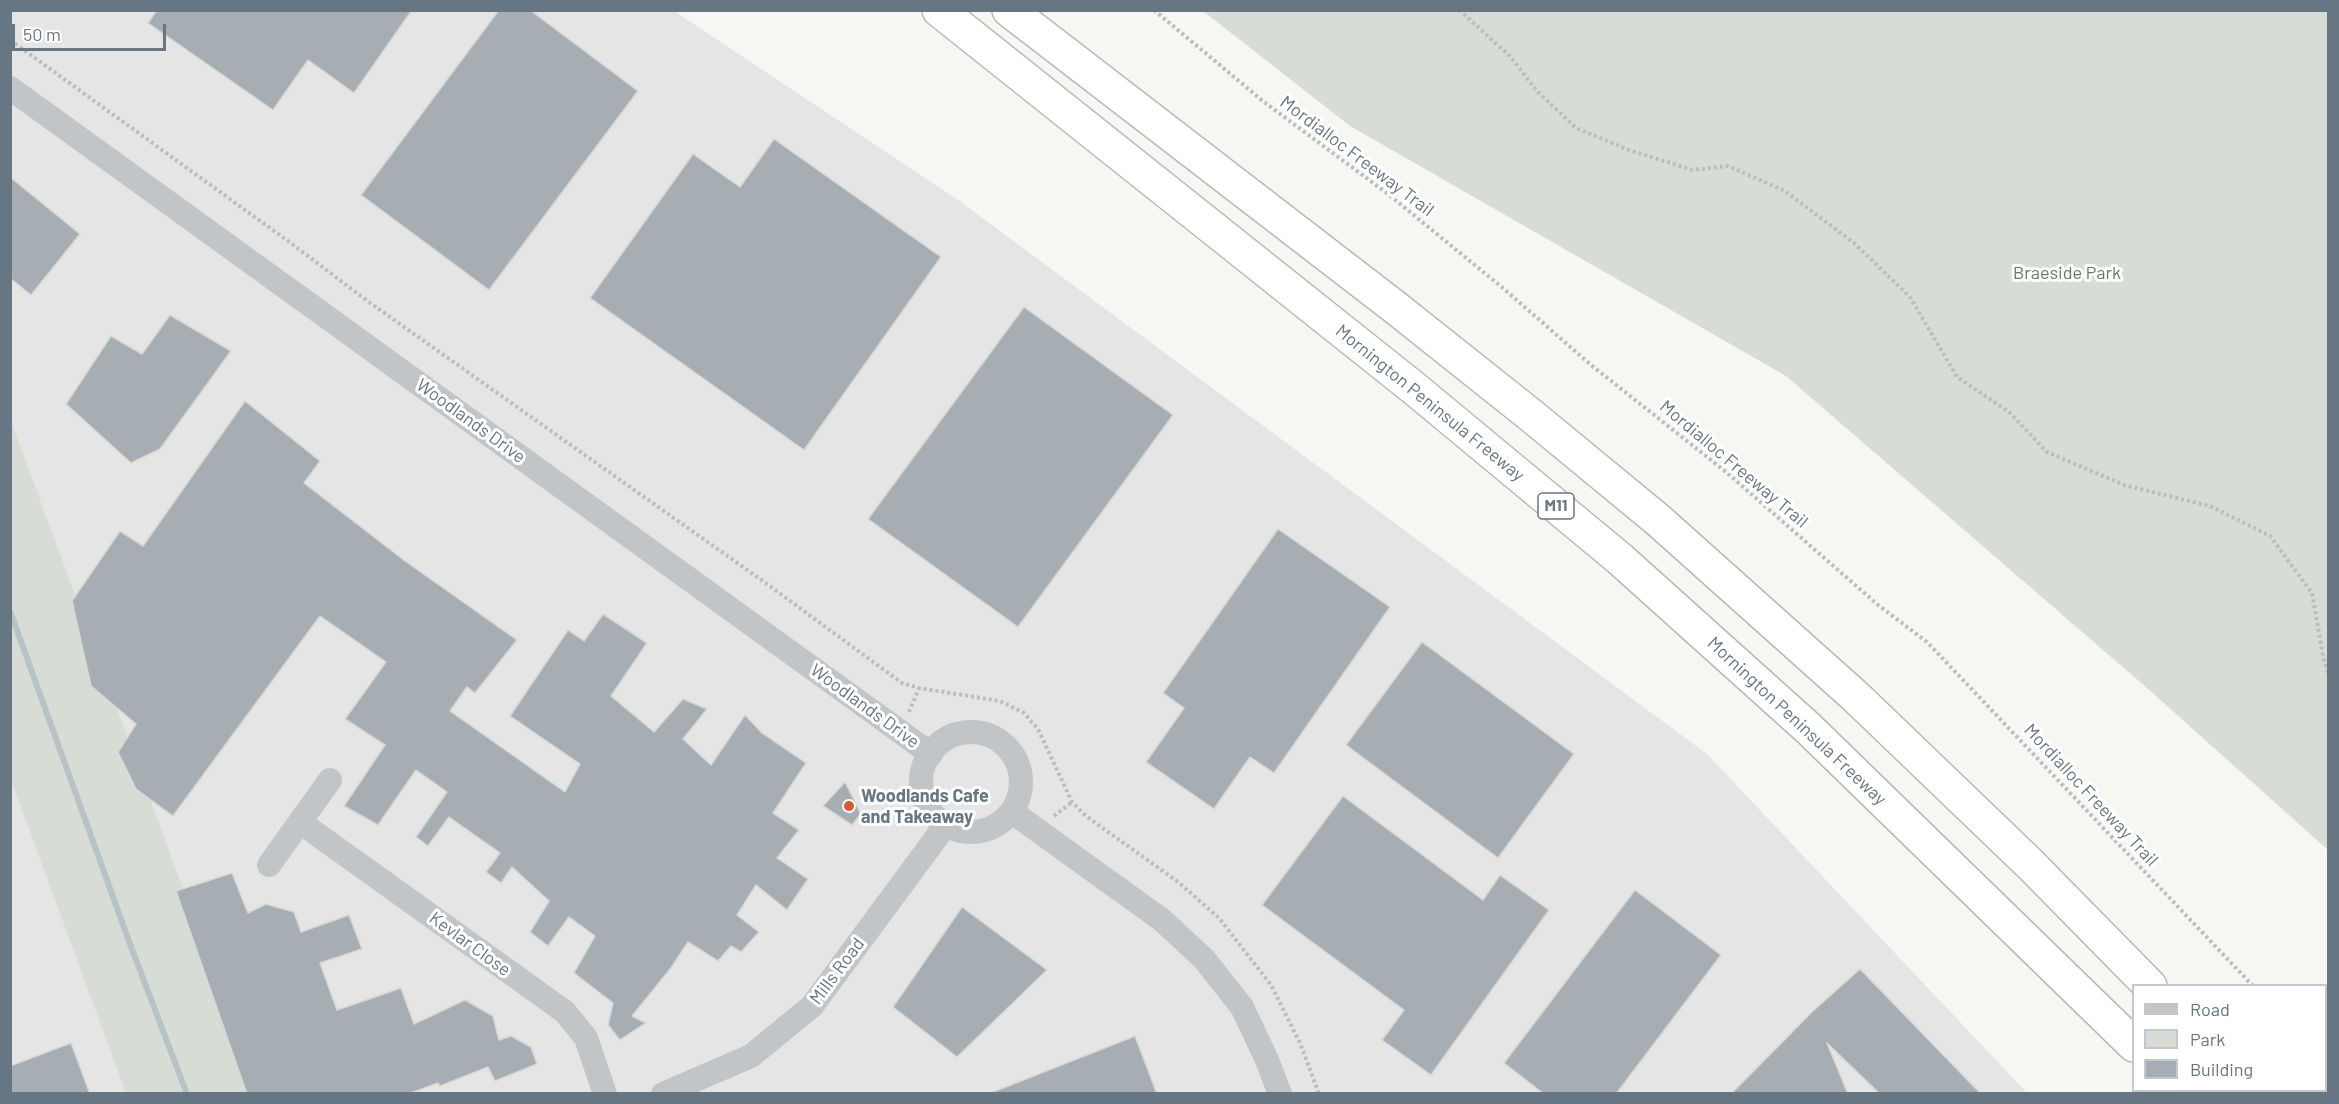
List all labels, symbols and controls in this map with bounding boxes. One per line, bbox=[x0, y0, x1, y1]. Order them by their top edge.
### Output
scale bar bbox=[15, 12, 170, 50]
text: 50 m bbox=[23, 23, 61, 45]
street label: Mordialloc Freeway Trail bbox=[1276, 91, 1438, 221]
park label: Braeside Park bbox=[2013, 262, 2121, 284]
street label: Mornington Peninsula Freeway bbox=[1331, 320, 1529, 486]
street label: Woodlands Drive bbox=[412, 374, 530, 468]
street label: Mordialloc Freeway Trail bbox=[1656, 396, 1812, 532]
road number: M11 bbox=[1538, 493, 1574, 519]
street label: Mornington Peninsula Freeway bbox=[1703, 632, 1891, 810]
street label: Woodlands Drive bbox=[806, 659, 924, 753]
street label: Mordialloc Freeway Trail bbox=[2019, 719, 2163, 871]
place label: Woodlands Cafe and Takeaway bbox=[861, 785, 989, 828]
marker: Woodlands Cafe and Takeaway bbox=[842, 799, 856, 813]
street label: Kevlar Close bbox=[425, 907, 515, 981]
street label: Mills Road bbox=[805, 933, 869, 1009]
legend bbox=[2132, 984, 2327, 1092]
text: Road bbox=[2190, 998, 2230, 1020]
text: Park bbox=[2190, 1028, 2225, 1050]
text: Building bbox=[2190, 1058, 2253, 1080]

